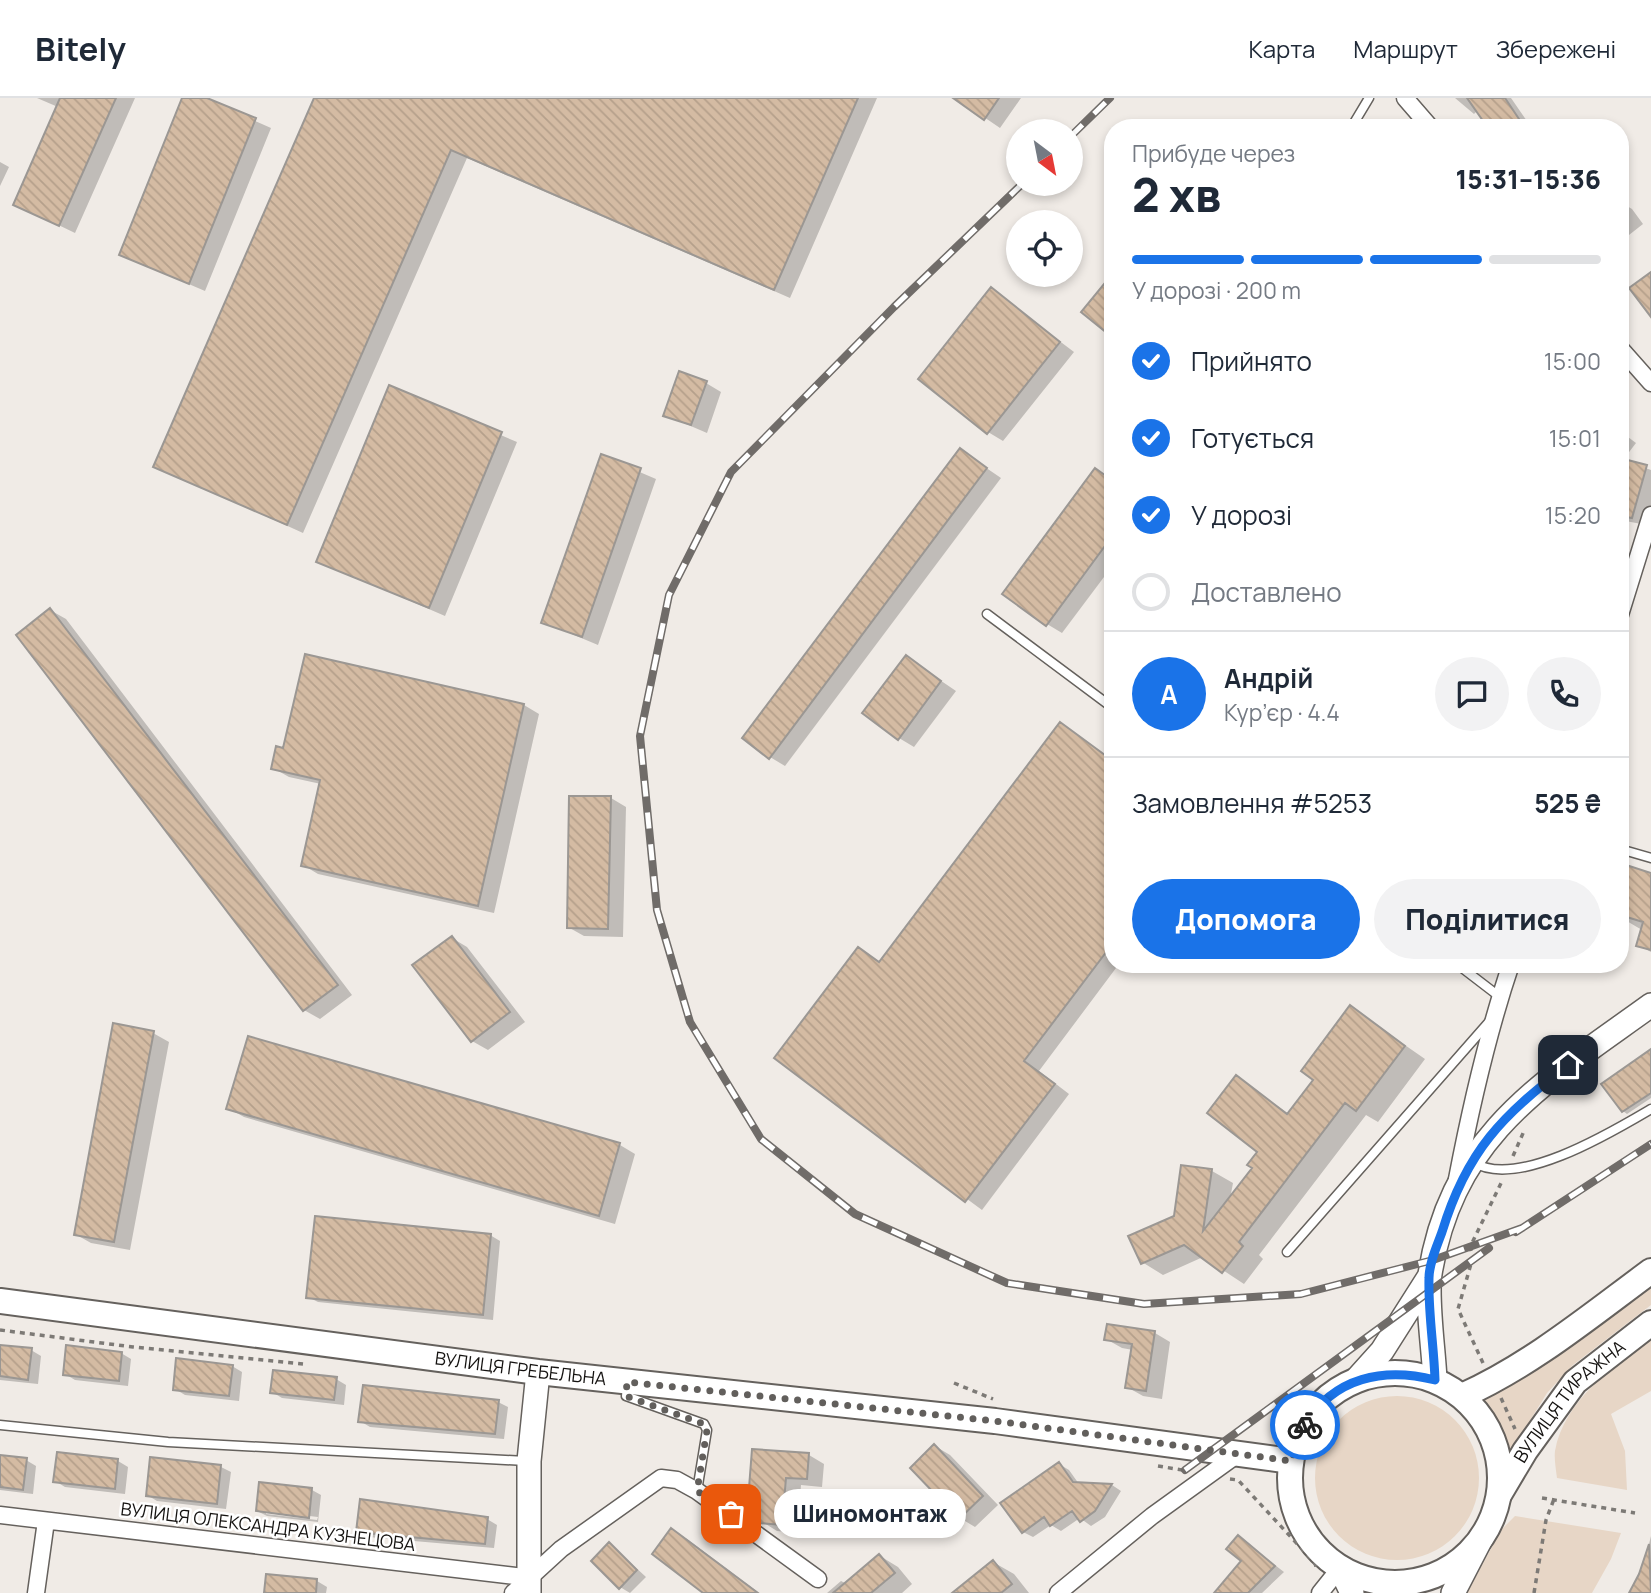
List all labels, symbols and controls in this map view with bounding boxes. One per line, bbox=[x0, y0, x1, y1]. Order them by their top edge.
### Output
text: Bitely bbox=[35, 26, 126, 71]
text: Карта bbox=[1249, 32, 1315, 65]
text: Маршрут bbox=[1353, 32, 1458, 65]
text: Збережені bbox=[1496, 32, 1616, 65]
north arrow bbox=[1006, 119, 1083, 196]
map controls bbox=[1006, 119, 1083, 287]
text: Прибуде через bbox=[1132, 137, 1295, 169]
text: 15:31–15:36 bbox=[1455, 161, 1601, 197]
text: 2 хв bbox=[1132, 163, 1221, 226]
button: locate bbox=[1006, 210, 1083, 287]
text: У дорозі · 200 m bbox=[1132, 274, 1301, 306]
icon: check bbox=[1132, 342, 1170, 380]
text: Прийнято bbox=[1191, 343, 1312, 379]
text: 15:00 bbox=[1544, 345, 1601, 377]
icon: check bbox=[1132, 419, 1170, 457]
text: Готується bbox=[1191, 420, 1314, 456]
text: 15:01 bbox=[1549, 422, 1601, 454]
icon: check bbox=[1132, 496, 1170, 534]
text: У дорозі bbox=[1191, 497, 1292, 533]
text: 15:20 bbox=[1545, 499, 1601, 531]
text: Доставлено bbox=[1191, 574, 1342, 610]
button: chat bbox=[1435, 657, 1509, 731]
button: phone bbox=[1527, 657, 1601, 731]
text: Андрій bbox=[1224, 660, 1313, 696]
text: А bbox=[1160, 676, 1178, 712]
text: Кур’єр · 4.4 bbox=[1224, 696, 1340, 728]
text: Замовлення #5253 bbox=[1132, 785, 1372, 821]
text: 525 ₴ bbox=[1534, 785, 1601, 821]
button: Допомога bbox=[1132, 879, 1360, 959]
button: Поділитися bbox=[1374, 879, 1601, 959]
pin bbox=[1538, 1035, 1598, 1095]
icon: home bbox=[1549, 1046, 1587, 1084]
street label: ВУЛИЦЯ ТИРАЖНА bbox=[1508, 1334, 1630, 1467]
street label: ВУЛИЦЯ ГРЕБЕЛЬНА bbox=[434, 1346, 608, 1390]
courier bbox=[1270, 1390, 1340, 1460]
icon: bike bbox=[1286, 1406, 1324, 1444]
pin bbox=[701, 1484, 761, 1544]
callout: Шиномонтаж bbox=[773, 1490, 966, 1538]
icon: bag bbox=[712, 1495, 750, 1533]
street label: ВУЛИЦЯ ОЛЕКСАНДРА КУЗНЕЦОВА bbox=[119, 1496, 417, 1556]
text: Шиномонтаж bbox=[793, 1497, 947, 1529]

